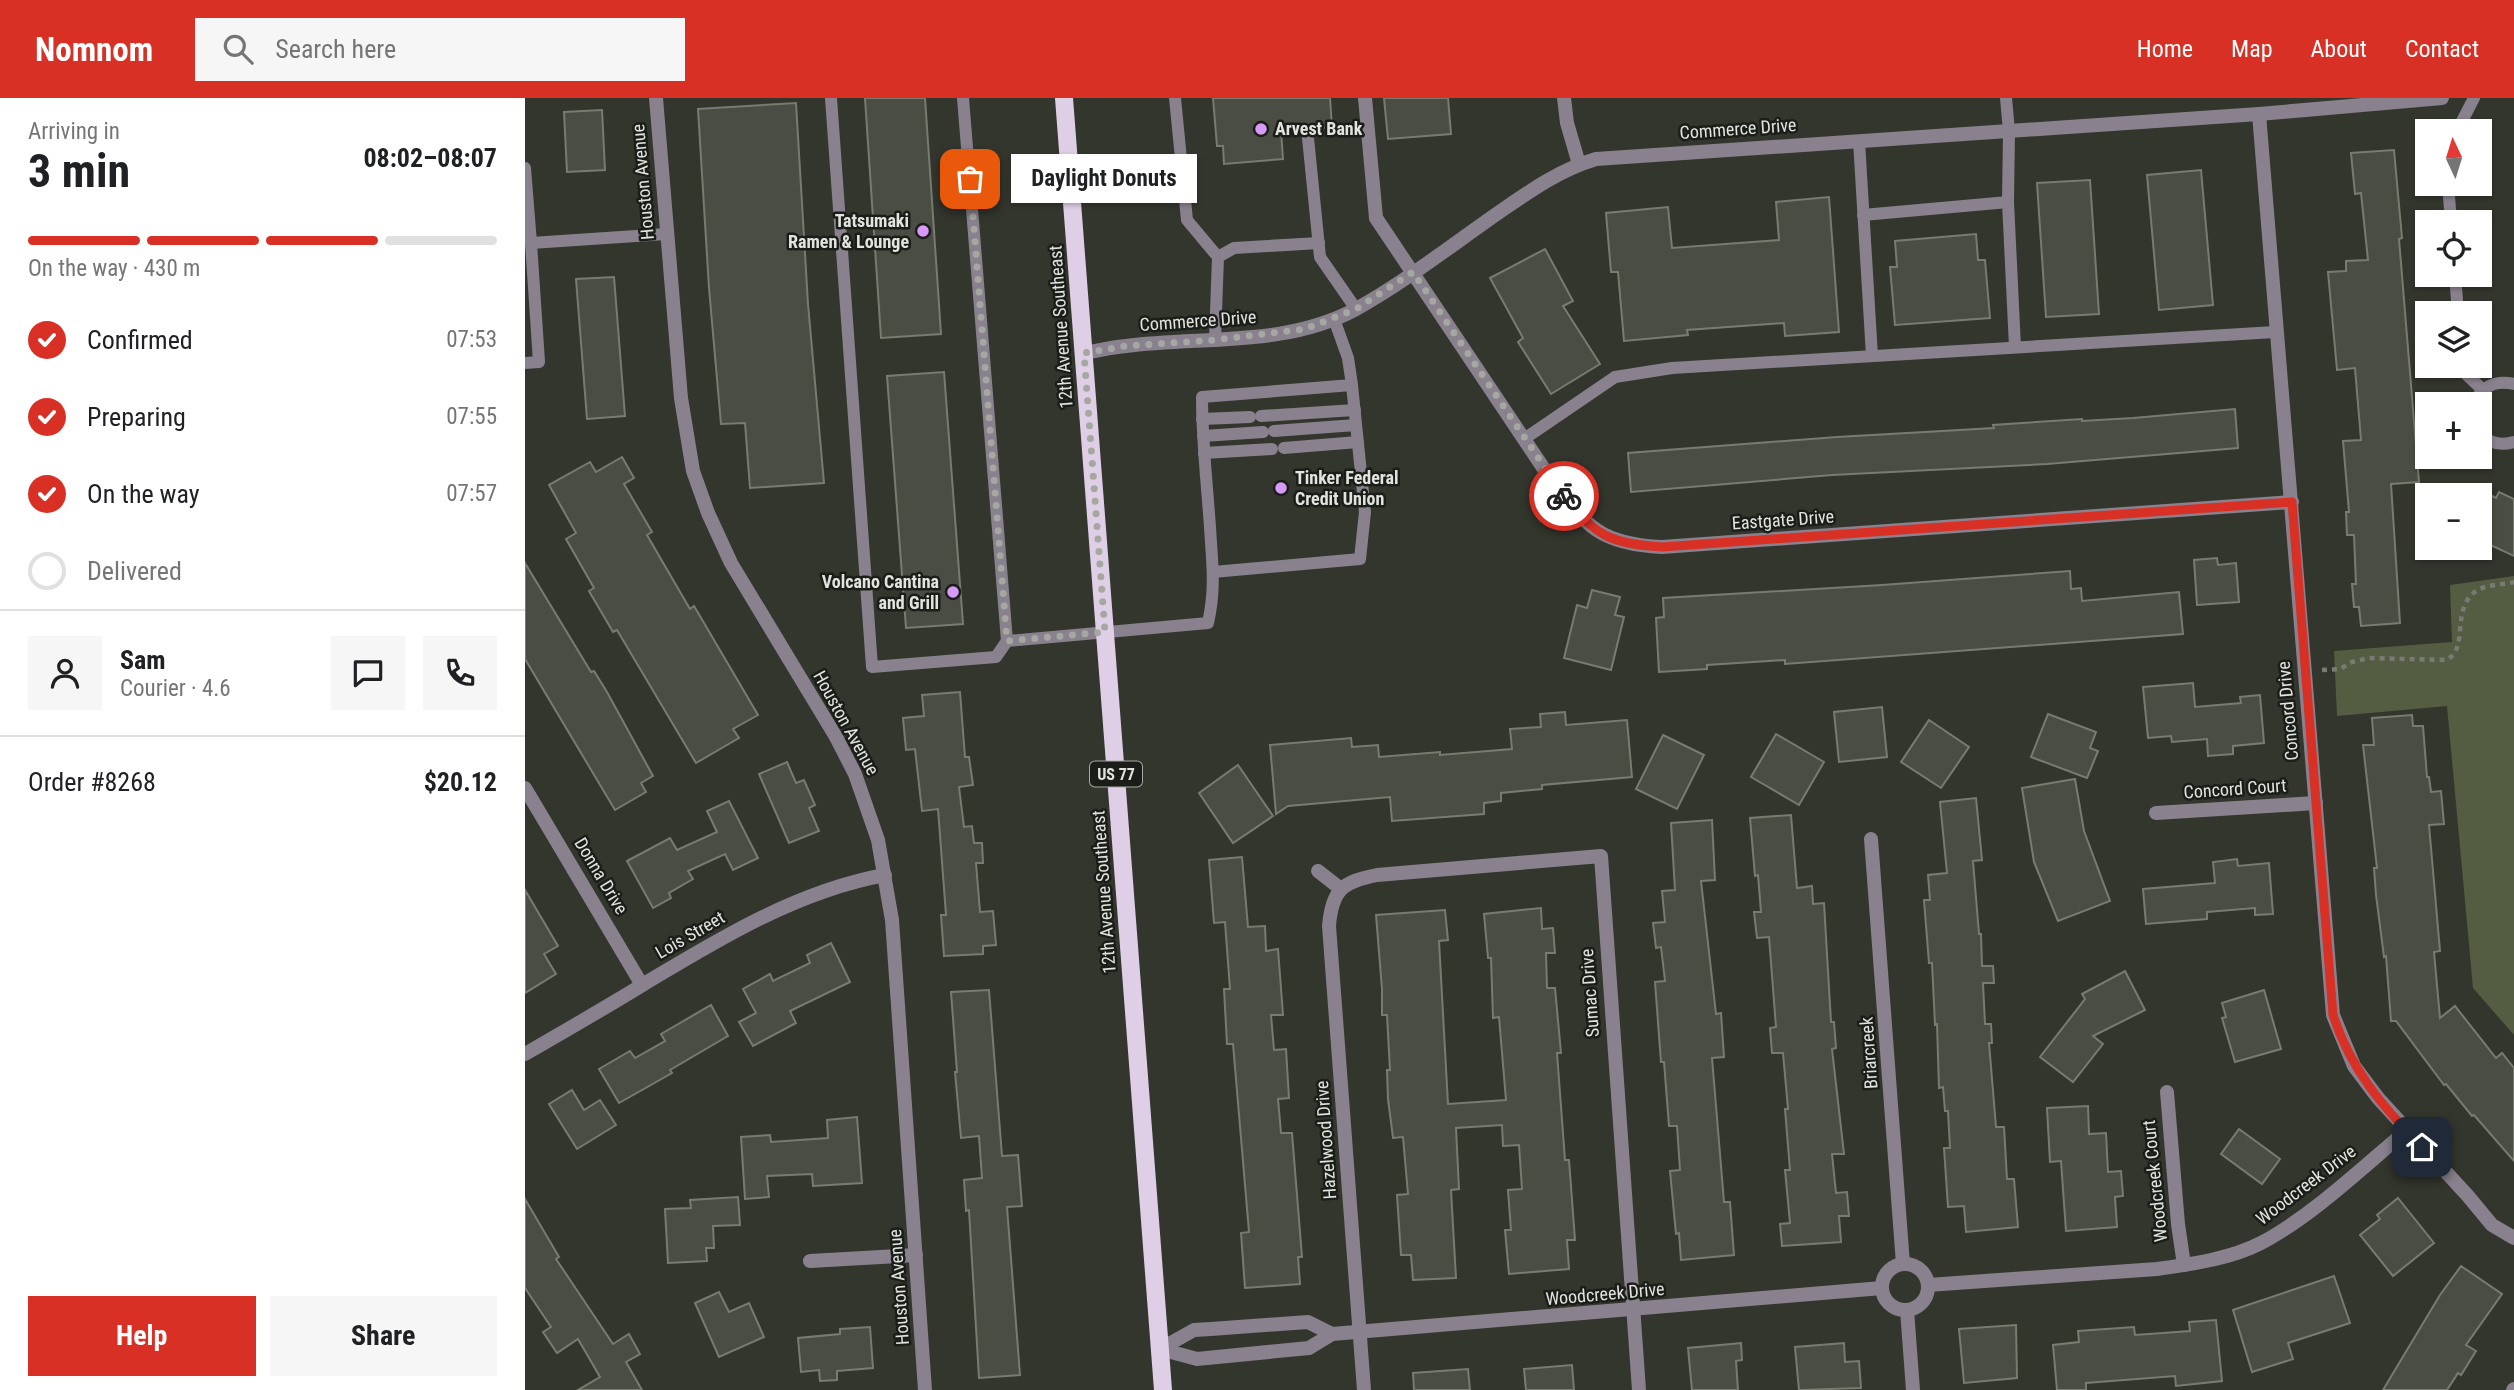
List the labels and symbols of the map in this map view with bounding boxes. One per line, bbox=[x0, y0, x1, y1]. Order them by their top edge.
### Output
street label: Commerce Drive bbox=[1679, 114, 1797, 143]
place label: Arvest Bank bbox=[1275, 118, 1363, 139]
north arrow bbox=[2415, 119, 2492, 196]
marker: Arvest Bank bbox=[1253, 121, 1269, 137]
street label: Houston Avenue bbox=[627, 123, 658, 241]
pin bbox=[940, 149, 1000, 209]
callout: Daylight Donuts bbox=[1012, 154, 1197, 204]
place label: Tatsumaki Ramen & Lounge bbox=[788, 210, 909, 252]
marker: Tatsumaki Ramen & Lounge bbox=[915, 223, 931, 239]
street label: 12th Avenue Southeast bbox=[1044, 245, 1077, 409]
street label: Commerce Drive bbox=[1139, 306, 1257, 335]
courier bbox=[1529, 461, 1599, 531]
place label: Tinker Federal Credit Union bbox=[1295, 467, 1399, 509]
marker: Tinker Federal Credit Union bbox=[1273, 480, 1289, 496]
street label: Eastgate Drive bbox=[1731, 505, 1835, 534]
place label: Volcano Cantina and Grill bbox=[822, 571, 939, 613]
marker: Volcano Cantina and Grill bbox=[945, 584, 961, 600]
street label: Concord Drive bbox=[2273, 661, 2302, 762]
street label: Houston Avenue bbox=[809, 667, 884, 779]
road number: US 77 bbox=[1090, 762, 1142, 786]
street label: Concord Court bbox=[2183, 774, 2287, 803]
street label: 12th Avenue Southeast bbox=[1087, 810, 1120, 974]
street label: Donna Drive bbox=[570, 834, 632, 918]
street label: Lois Street bbox=[651, 906, 728, 963]
street label: Sumac Drive bbox=[1576, 948, 1603, 1038]
street label: Briarcreek bbox=[1856, 1016, 1881, 1090]
street label: Hazelwood Drive bbox=[1311, 1080, 1340, 1200]
pin bbox=[2392, 1117, 2452, 1177]
street label: Woodcreek Court bbox=[2138, 1119, 2171, 1243]
street label: Woodcreek Drive bbox=[2252, 1140, 2360, 1229]
street label: Houston Avenue bbox=[884, 1228, 913, 1346]
street label: Woodcreek Drive bbox=[1545, 1278, 1665, 1309]

